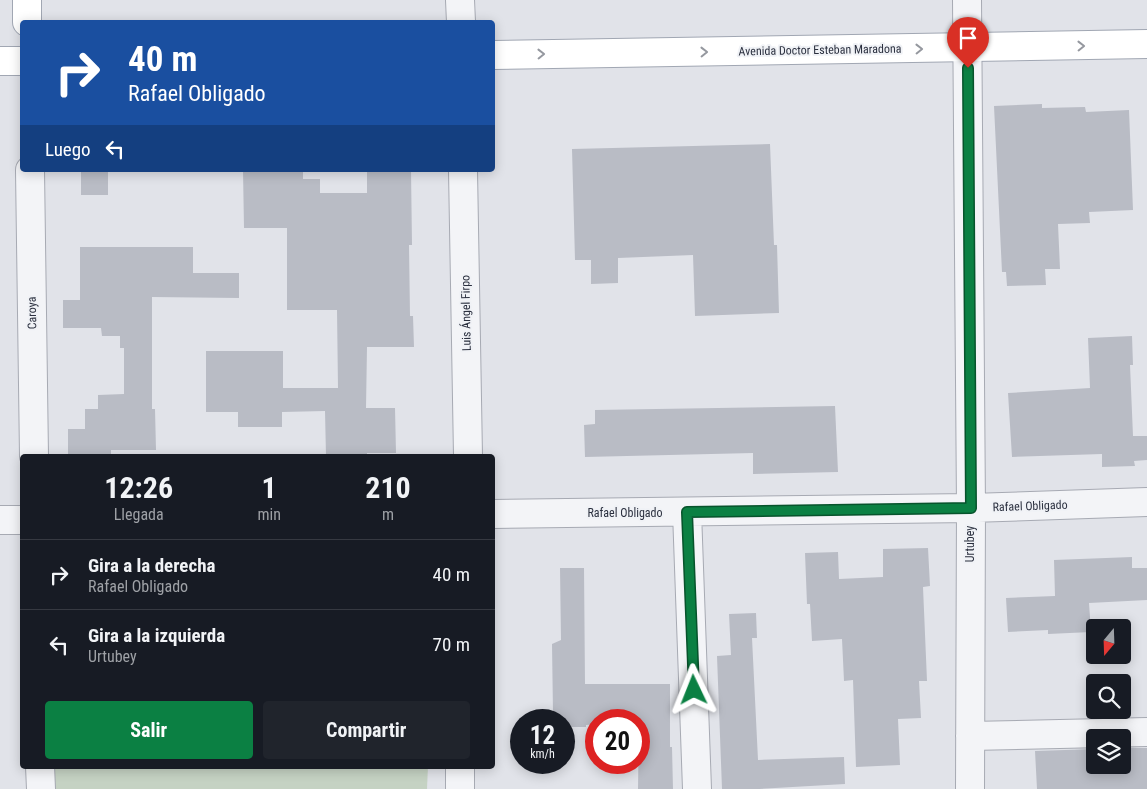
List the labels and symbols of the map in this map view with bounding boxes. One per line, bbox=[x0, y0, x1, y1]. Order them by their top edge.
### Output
pin bbox=[947, 17, 989, 68]
one-way arrow bbox=[1077, 40, 1085, 51]
street label: Avenida Doctor Esteban Maradona bbox=[738, 42, 902, 58]
one-way arrow bbox=[915, 43, 923, 54]
one-way arrow bbox=[700, 47, 708, 57]
one-way arrow bbox=[538, 49, 545, 59]
street label: Luis Ángel Firpo bbox=[457, 275, 474, 351]
street label: Caroya bbox=[25, 296, 39, 329]
street label: Rafael Obligado bbox=[992, 498, 1068, 514]
street label: Rafael Obligado bbox=[587, 506, 663, 520]
street label: Urtubey bbox=[963, 526, 977, 562]
north arrow bbox=[1086, 619, 1131, 664]
position arrow bbox=[667, 663, 719, 715]
speed limit sign: 20 bbox=[585, 709, 650, 774]

